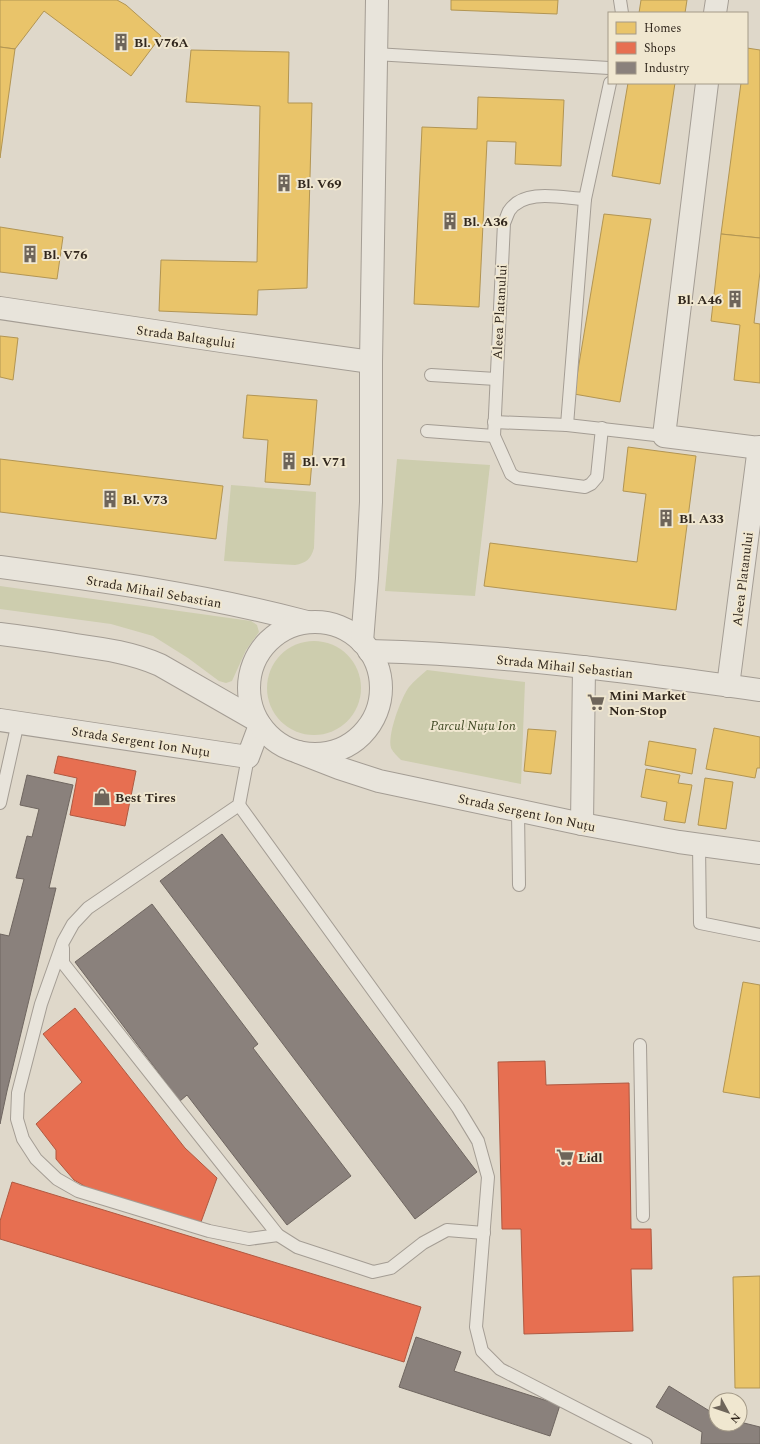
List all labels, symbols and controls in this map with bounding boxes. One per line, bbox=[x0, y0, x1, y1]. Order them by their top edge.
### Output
legend bbox=[608, 12, 748, 84]
text: Homes bbox=[644, 19, 682, 38]
building icon: Bl. V76A bbox=[111, 32, 131, 52]
place label: Bl. V76A bbox=[134, 33, 189, 53]
text: Shops bbox=[644, 39, 676, 58]
text: Industry bbox=[644, 59, 690, 78]
building icon: Bl. V69 bbox=[274, 173, 294, 193]
place label: Bl. V69 bbox=[297, 174, 342, 194]
building icon: Bl. A36 bbox=[440, 211, 460, 231]
place label: Bl. A36 bbox=[463, 212, 508, 232]
building icon: Bl. V76 bbox=[20, 244, 40, 264]
place label: Bl. V76 bbox=[43, 245, 88, 265]
street label: Aleea Platanului bbox=[488, 264, 512, 360]
building icon: Bl. A46 bbox=[725, 289, 745, 309]
place label: Bl. A46 bbox=[677, 290, 722, 310]
street label: Strada Baltagului bbox=[135, 320, 236, 354]
building icon: Bl. V71 bbox=[279, 451, 299, 471]
place label: Bl. V71 bbox=[302, 452, 347, 472]
building icon: Bl. V73 bbox=[100, 489, 120, 509]
place label: Bl. V73 bbox=[123, 490, 168, 510]
building icon: Bl. A33 bbox=[656, 508, 676, 528]
place label: Bl. A33 bbox=[679, 509, 724, 529]
street label: Aleea Platanului bbox=[727, 531, 759, 628]
street label: Strada Mihail Sebastian bbox=[85, 570, 223, 614]
street label: Strada Mihail Sebastian bbox=[496, 650, 635, 684]
place label: Mini Market Non-Stop bbox=[609, 686, 686, 721]
supermarket icon: Mini Market Non-Stop bbox=[586, 692, 606, 712]
park label: Parcul Nuțu Ion bbox=[430, 716, 516, 736]
street label: Strada Sergent Ion Nuțu bbox=[70, 721, 212, 763]
shop icon: Best Tires bbox=[92, 787, 112, 807]
place label: Best Tires bbox=[115, 788, 176, 808]
street label: Strada Sergent Ion Nuțu bbox=[456, 789, 597, 837]
supermarket icon: Lidl bbox=[555, 1147, 575, 1167]
place label: Lidl bbox=[578, 1148, 603, 1168]
north arrow bbox=[708, 1392, 748, 1432]
text: N bbox=[726, 1409, 745, 1427]

